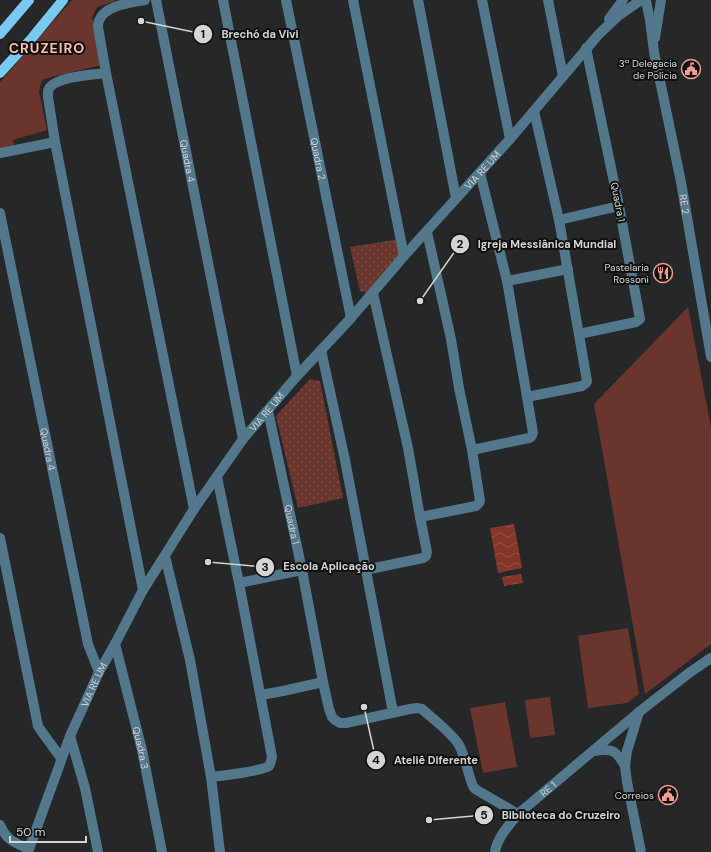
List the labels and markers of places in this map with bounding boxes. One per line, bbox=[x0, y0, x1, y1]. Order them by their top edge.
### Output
callout: Brechó da Vivi bbox=[193, 22, 306, 45]
place label: 3ª Delegacia de Polícia bbox=[619, 57, 677, 82]
public building icon: 3ª Delegacia de Polícia bbox=[680, 58, 702, 80]
callout: Igreja Messiânica Mundial bbox=[450, 232, 624, 255]
place label: Pastelaria Rossoni bbox=[605, 261, 649, 286]
restaurant icon: Pastelaria Rossoni bbox=[652, 262, 674, 284]
callout: Escola Aplicação bbox=[255, 555, 382, 578]
callout: Ateliê Diferente bbox=[366, 749, 486, 772]
public building icon: Correios bbox=[657, 784, 679, 806]
place label: Correios bbox=[615, 789, 654, 802]
callout: Biblioteca do Cruzeiro bbox=[474, 803, 629, 826]

